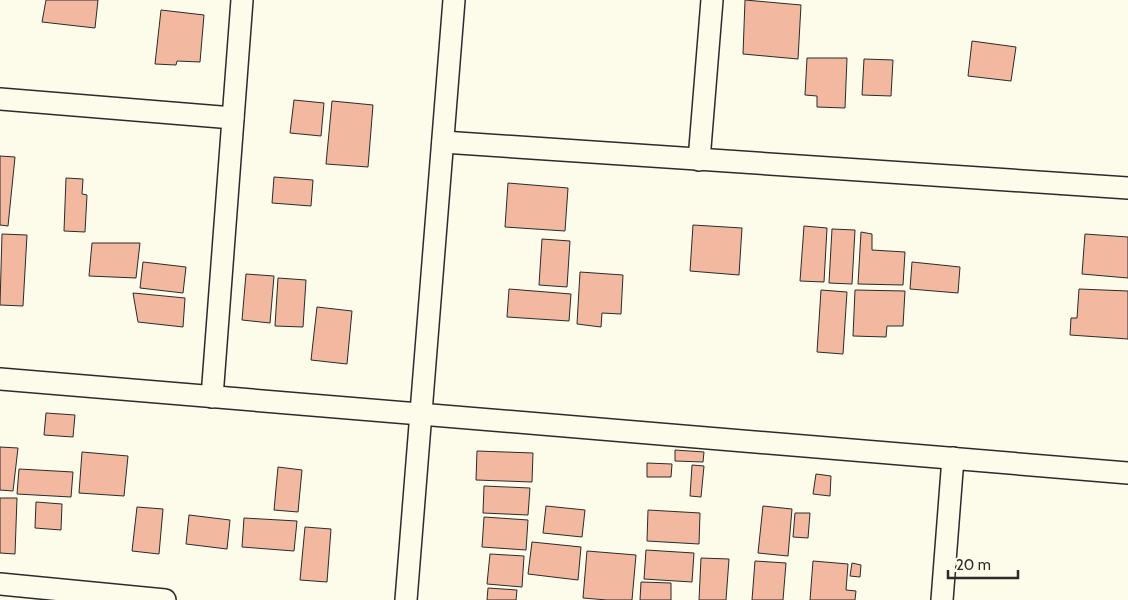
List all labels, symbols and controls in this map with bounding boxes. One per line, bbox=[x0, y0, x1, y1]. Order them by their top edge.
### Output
scale bar bbox=[948, 548, 1018, 580]
text: 20 m bbox=[956, 556, 991, 574]

